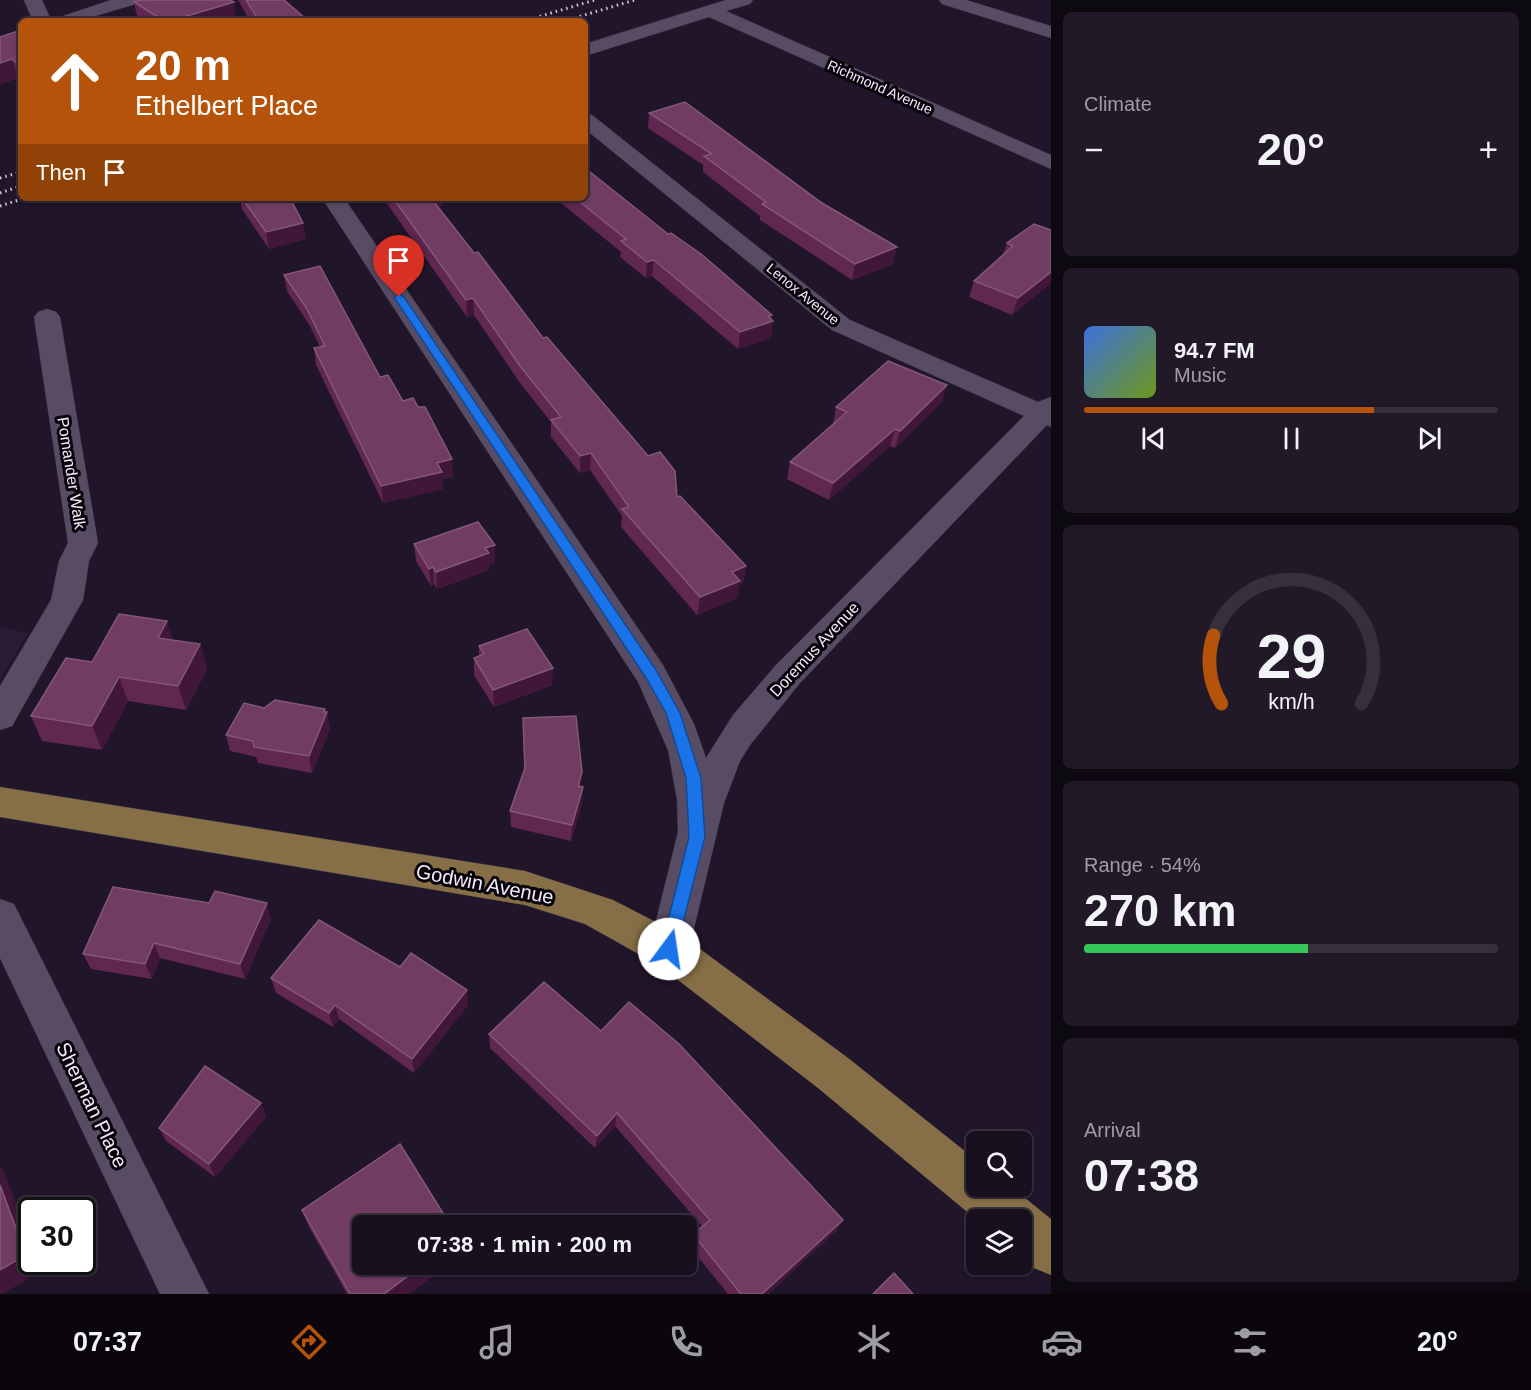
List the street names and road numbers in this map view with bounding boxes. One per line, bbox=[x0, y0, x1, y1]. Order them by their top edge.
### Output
street label: Richmond Avenue bbox=[825, 57, 935, 117]
street label: Lenox Avenue bbox=[764, 260, 843, 328]
street label: Pomander Walk bbox=[54, 416, 89, 531]
street label: Doremus Avenue bbox=[766, 599, 862, 700]
street label: Godwin Avenue bbox=[414, 860, 556, 908]
street label: Sherman Place bbox=[52, 1039, 132, 1171]

